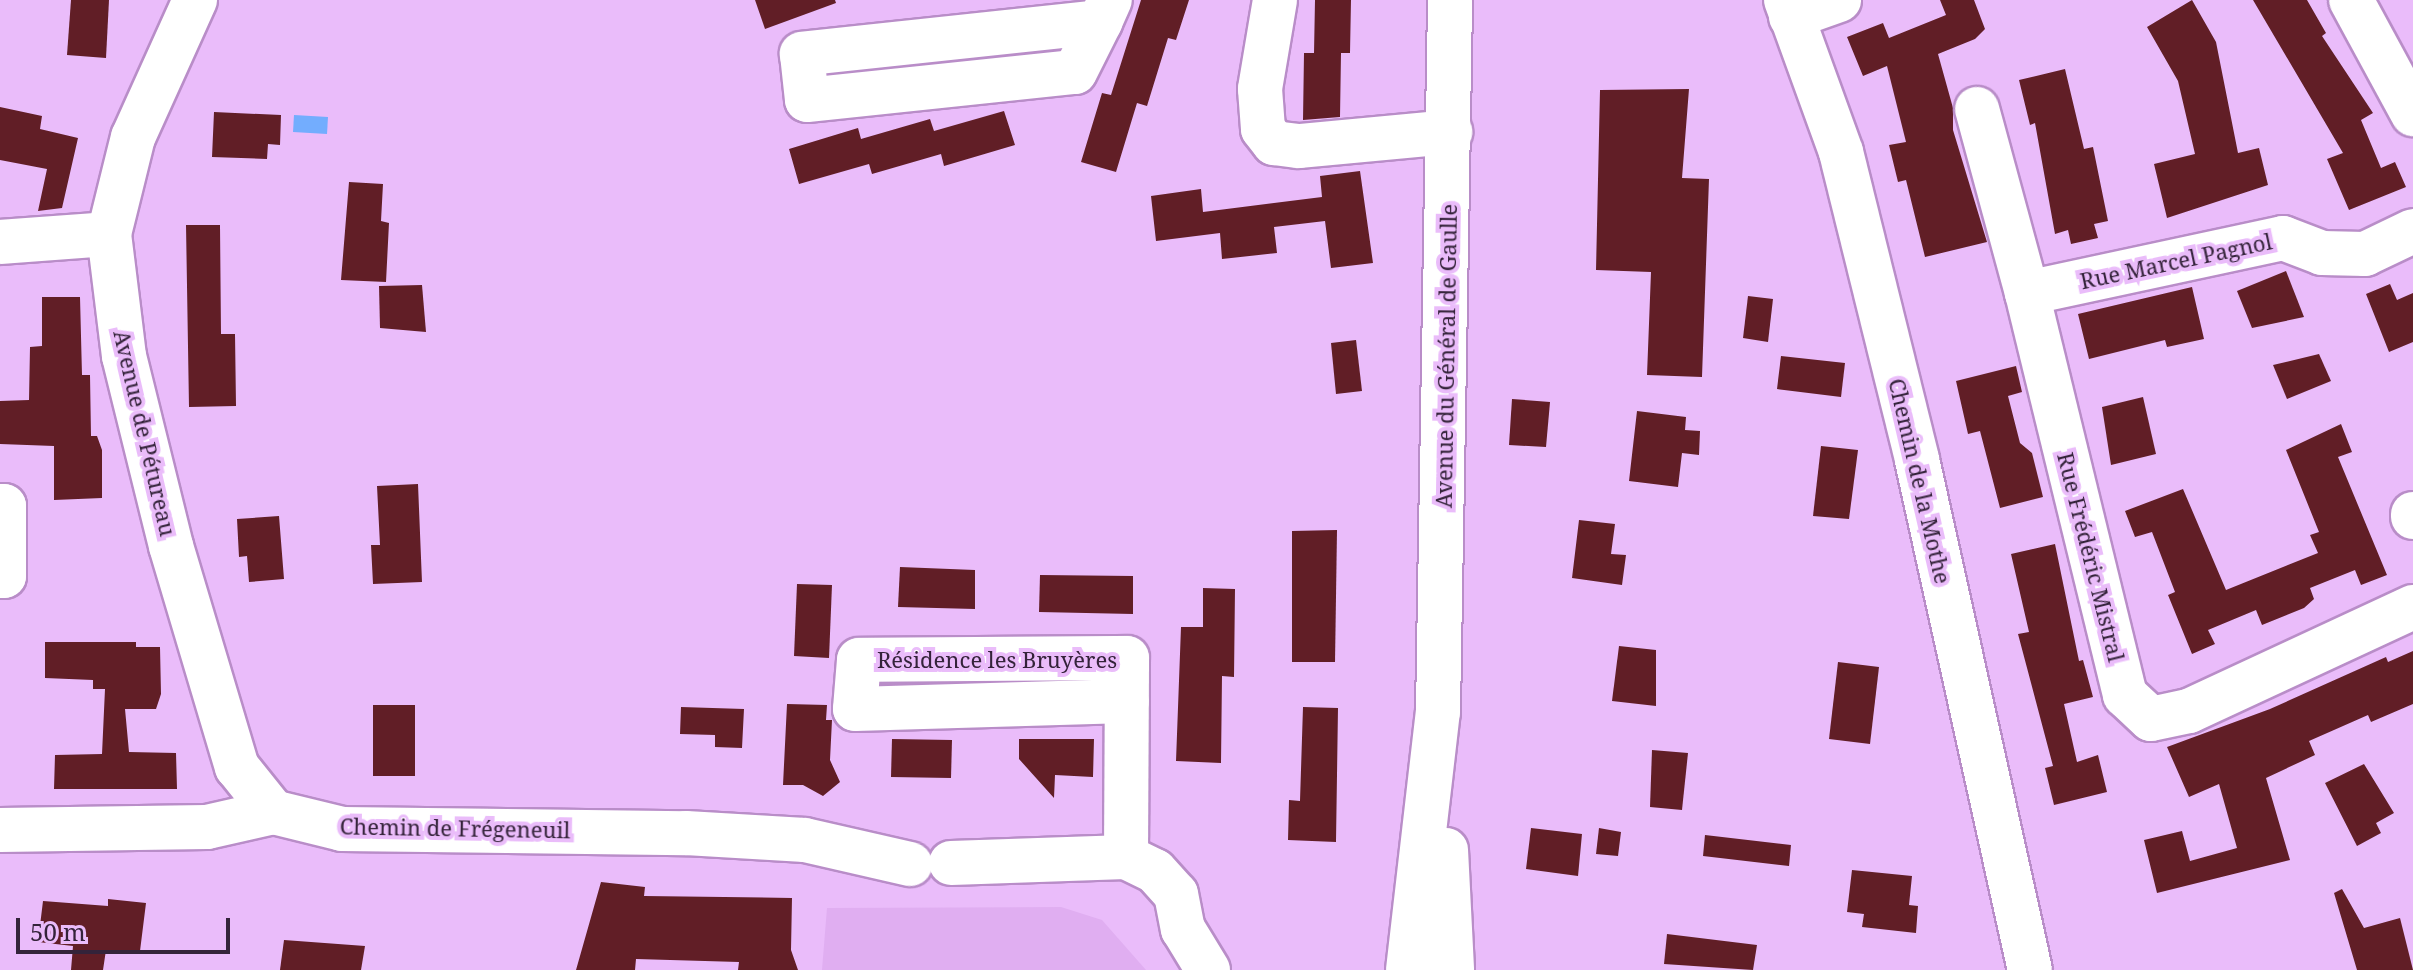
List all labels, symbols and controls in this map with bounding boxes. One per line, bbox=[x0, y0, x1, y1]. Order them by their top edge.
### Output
street label: Avenue du Général de Gaulle bbox=[1430, 204, 1462, 508]
street label: Rue Marcel Pagnol bbox=[2078, 228, 2274, 294]
street label: Avenue de Pétureau bbox=[108, 327, 182, 539]
street label: Chemin de la Mothe bbox=[1884, 376, 1956, 586]
street label: Rue Frédéric Mistral bbox=[2052, 450, 2130, 664]
street label: Résidence les Bruyères bbox=[877, 647, 1117, 673]
street label: Chemin de Frégeneuil bbox=[340, 813, 570, 843]
scale bar bbox=[20, 902, 234, 952]
text: 50 m bbox=[30, 915, 86, 948]

